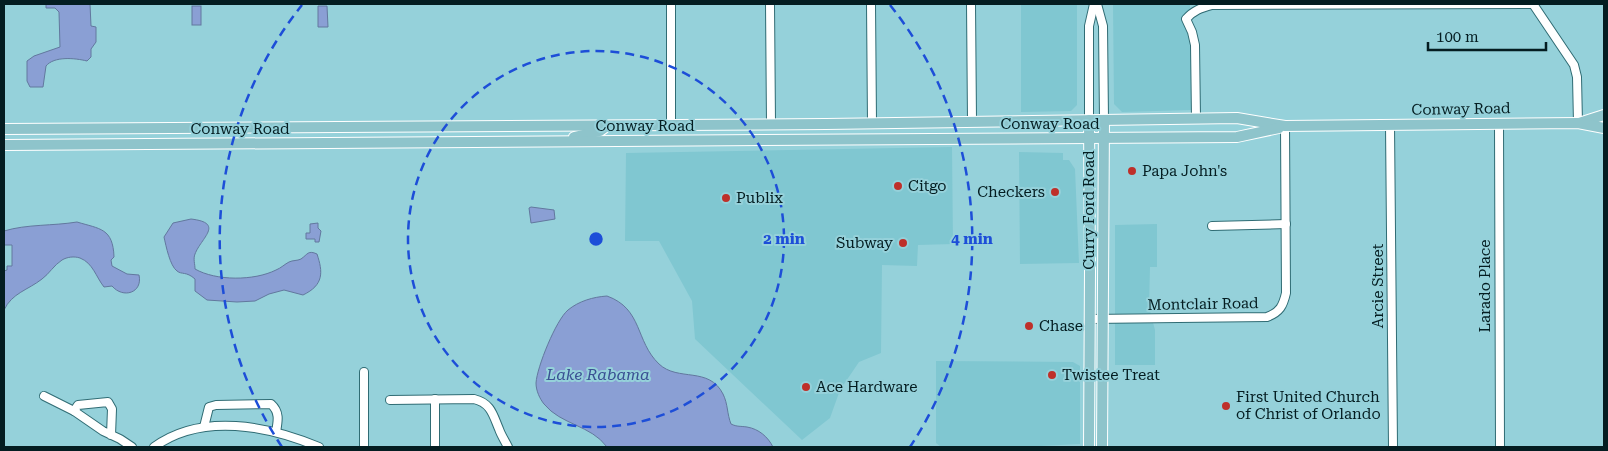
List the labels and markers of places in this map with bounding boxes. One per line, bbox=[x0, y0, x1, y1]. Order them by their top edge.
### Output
place label: Papa John's bbox=[1142, 162, 1227, 180]
marker: Papa John's bbox=[1126, 165, 1138, 177]
place label: Citgo bbox=[908, 177, 947, 195]
marker: Citgo bbox=[892, 180, 904, 192]
place label: Checkers bbox=[977, 183, 1045, 201]
marker: Checkers bbox=[1049, 186, 1061, 198]
place label: Publix bbox=[736, 189, 783, 207]
marker: Publix bbox=[720, 192, 732, 204]
centre of rings bbox=[587, 230, 605, 248]
place label: Subway bbox=[836, 234, 893, 252]
marker: Subway bbox=[897, 237, 909, 249]
place label: Chase bbox=[1039, 317, 1083, 335]
marker: Chase bbox=[1023, 320, 1035, 332]
place label: Twistee Treat bbox=[1062, 366, 1160, 384]
marker: Twistee Treat bbox=[1046, 369, 1058, 381]
place label: Ace Hardware bbox=[816, 378, 918, 396]
marker: Ace Hardware bbox=[800, 381, 812, 393]
place label: First United Church of Christ of Orlando bbox=[1236, 388, 1381, 423]
marker: First United Church of Christ of Orlando bbox=[1220, 400, 1232, 412]

